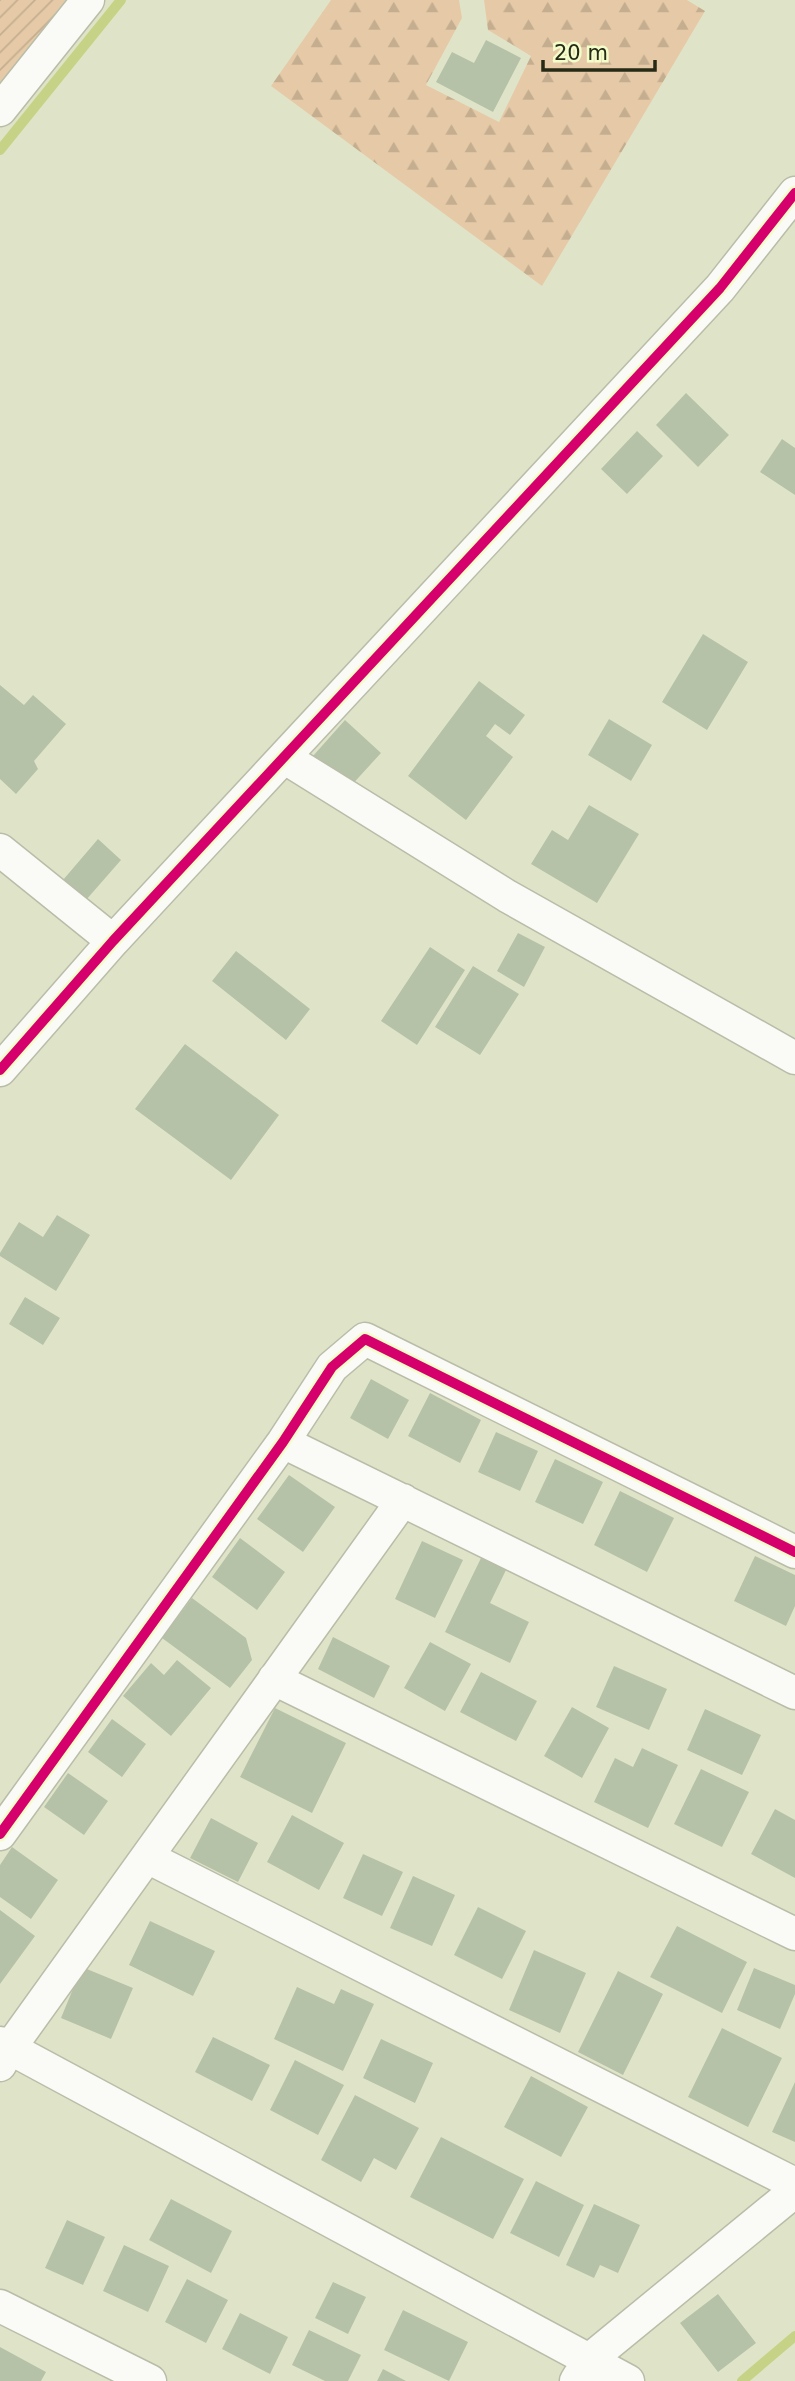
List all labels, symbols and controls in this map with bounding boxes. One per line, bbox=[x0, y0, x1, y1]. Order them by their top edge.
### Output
scale bar bbox=[543, 28, 655, 72]
text: 20 m bbox=[554, 41, 608, 65]

